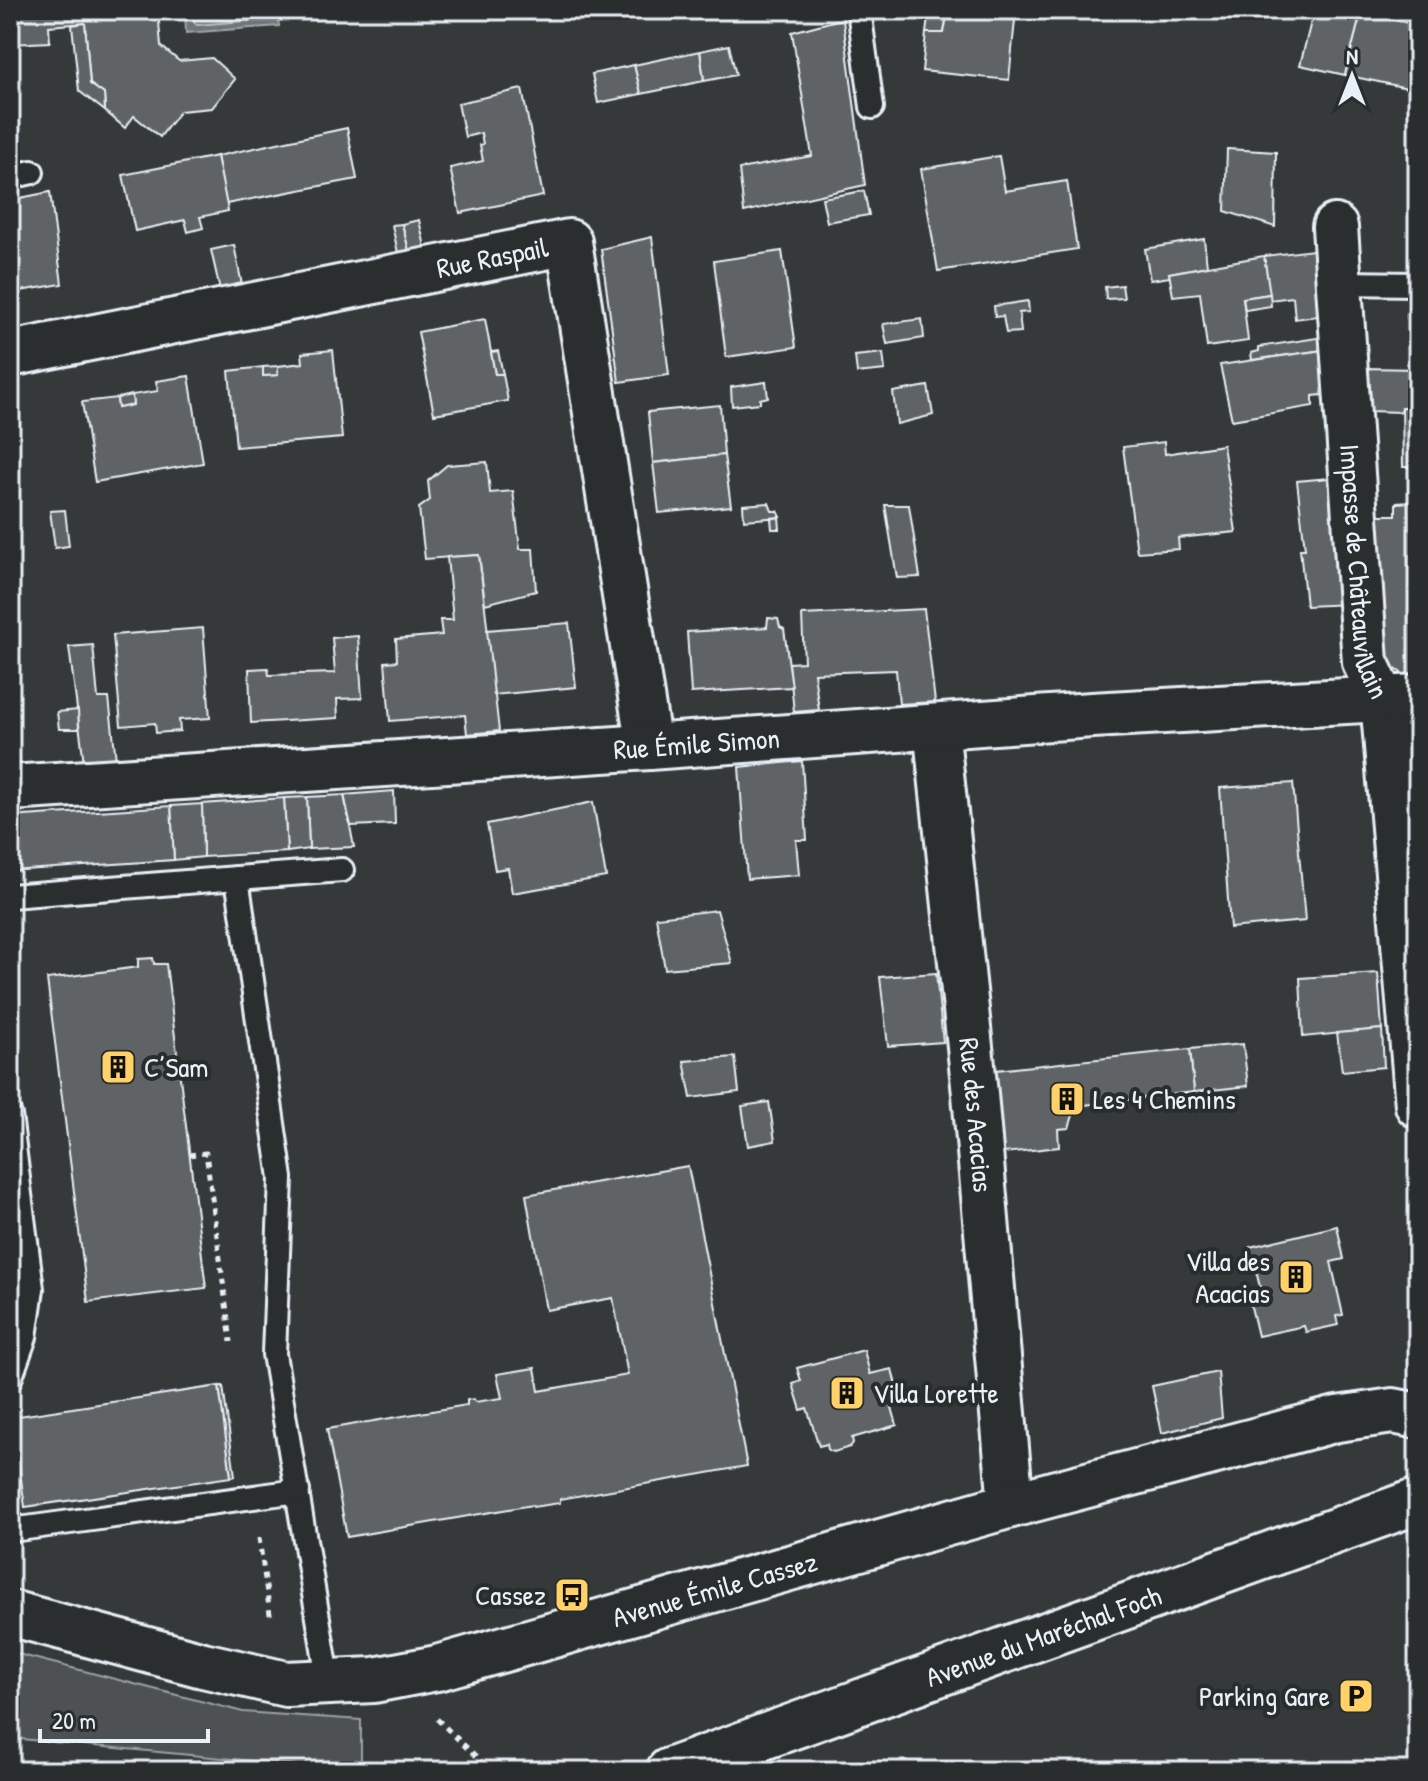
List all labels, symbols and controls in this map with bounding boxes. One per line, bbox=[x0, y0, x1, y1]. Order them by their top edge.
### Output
north arrow bbox=[1312, 36, 1392, 116]
text: N bbox=[1346, 41, 1358, 71]
street label: Rue Raspail bbox=[433, 228, 552, 287]
street label: Impasse de Châteauvillain bbox=[1331, 443, 1399, 705]
street label: Rue Émile Simon bbox=[612, 719, 781, 768]
street label: Rue des Acacias bbox=[950, 1036, 1003, 1194]
building icon: C’Sam bbox=[99, 1048, 137, 1086]
place label: C’Sam bbox=[144, 1048, 208, 1086]
building icon: Les 4 Chemins bbox=[1048, 1080, 1086, 1118]
place label: Les 4 Chemins bbox=[1093, 1080, 1236, 1118]
place label: Villa des Acacias bbox=[1186, 1242, 1270, 1312]
building icon: Villa des Acacias bbox=[1277, 1258, 1315, 1296]
building icon: Villa Lorette bbox=[828, 1374, 866, 1412]
place label: Villa Lorette bbox=[873, 1374, 999, 1412]
street label: Avenue Émile Cassez bbox=[608, 1542, 822, 1636]
place label: Cassez bbox=[475, 1576, 546, 1614]
bus stop icon: Cassez bbox=[553, 1576, 591, 1614]
street label: Avenue du Maréchal Foch bbox=[920, 1576, 1167, 1696]
place label: Parking Gare bbox=[1199, 1677, 1330, 1715]
parking icon: Parking Gare bbox=[1337, 1677, 1375, 1715]
scale bar bbox=[40, 1693, 208, 1743]
text: 20 m bbox=[52, 1704, 96, 1736]

